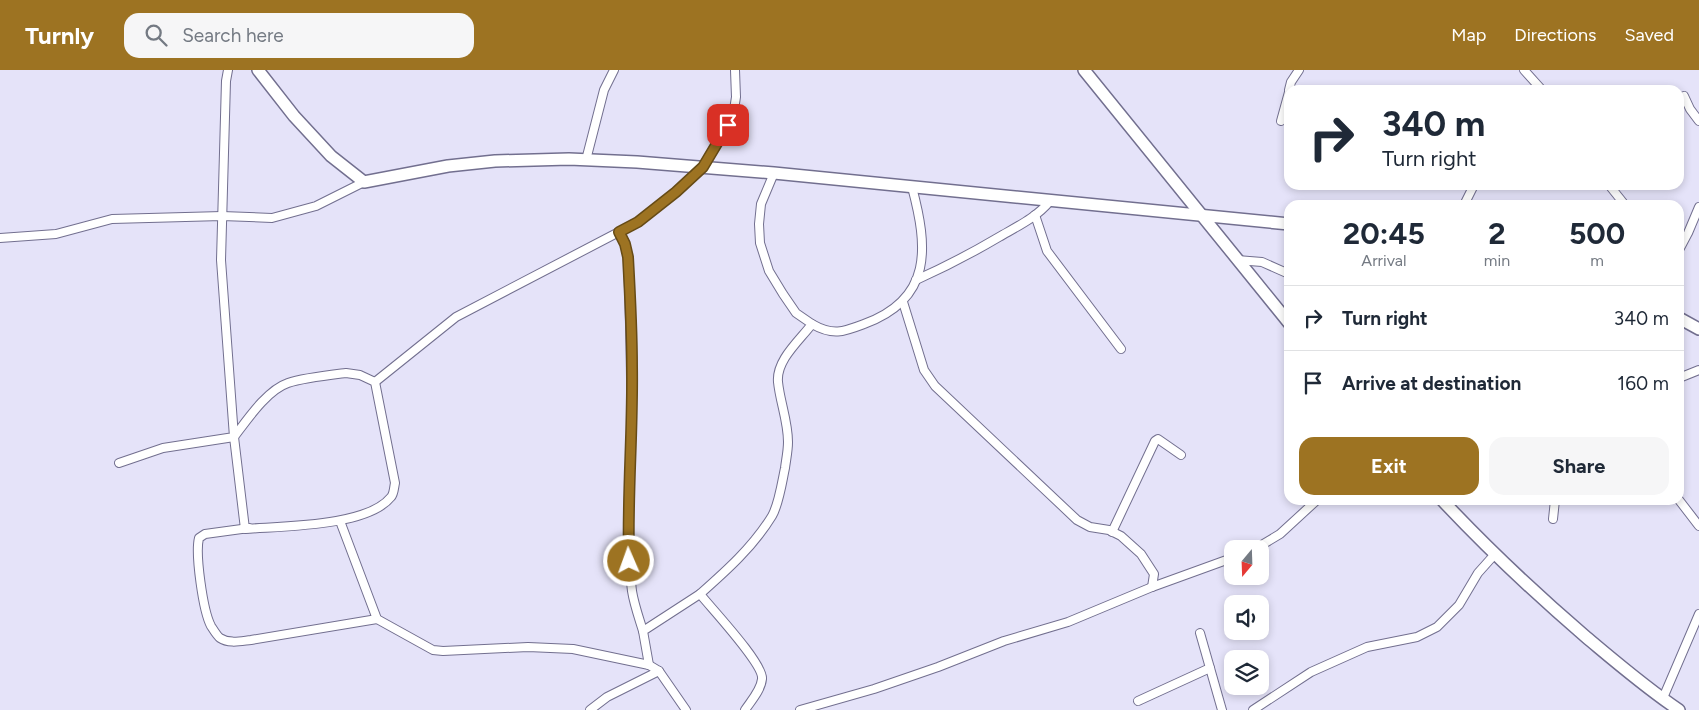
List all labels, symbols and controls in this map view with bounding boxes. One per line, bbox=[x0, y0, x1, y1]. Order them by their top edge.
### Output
search box bbox=[124, 13, 474, 58]
text: Turnly bbox=[25, 21, 94, 50]
icon: search bbox=[142, 21, 170, 49]
text: Search here bbox=[182, 24, 284, 47]
text: Map bbox=[1451, 24, 1486, 46]
text: Directions bbox=[1514, 24, 1596, 46]
text: Saved bbox=[1624, 24, 1674, 46]
text: 340 m bbox=[1382, 103, 1485, 145]
pin bbox=[707, 104, 749, 146]
icon: right bbox=[1299, 105, 1364, 170]
icon: arrive bbox=[714, 111, 742, 139]
text: Turn right bbox=[1382, 145, 1477, 172]
text: 20:45 bbox=[1343, 215, 1425, 252]
text: 2 bbox=[1488, 215, 1506, 252]
text: 500 bbox=[1569, 215, 1625, 252]
text: Arrival bbox=[1361, 251, 1407, 270]
text: min bbox=[1484, 251, 1510, 270]
text: m bbox=[1590, 251, 1604, 270]
icon: right bbox=[1299, 304, 1327, 332]
text: Turn right bbox=[1342, 307, 1428, 330]
text: 340 m bbox=[1614, 307, 1669, 330]
icon: arrive bbox=[1299, 369, 1327, 397]
text: Arrive at destination bbox=[1342, 372, 1521, 395]
text: 160 m bbox=[1617, 372, 1669, 395]
button: Exit bbox=[1299, 437, 1479, 495]
button: Share bbox=[1489, 437, 1669, 495]
position arrow bbox=[602, 534, 654, 586]
north arrow bbox=[1224, 540, 1269, 585]
map controls bbox=[1224, 540, 1269, 695]
button: sound bbox=[1224, 595, 1269, 640]
button: layers bbox=[1224, 650, 1269, 695]

